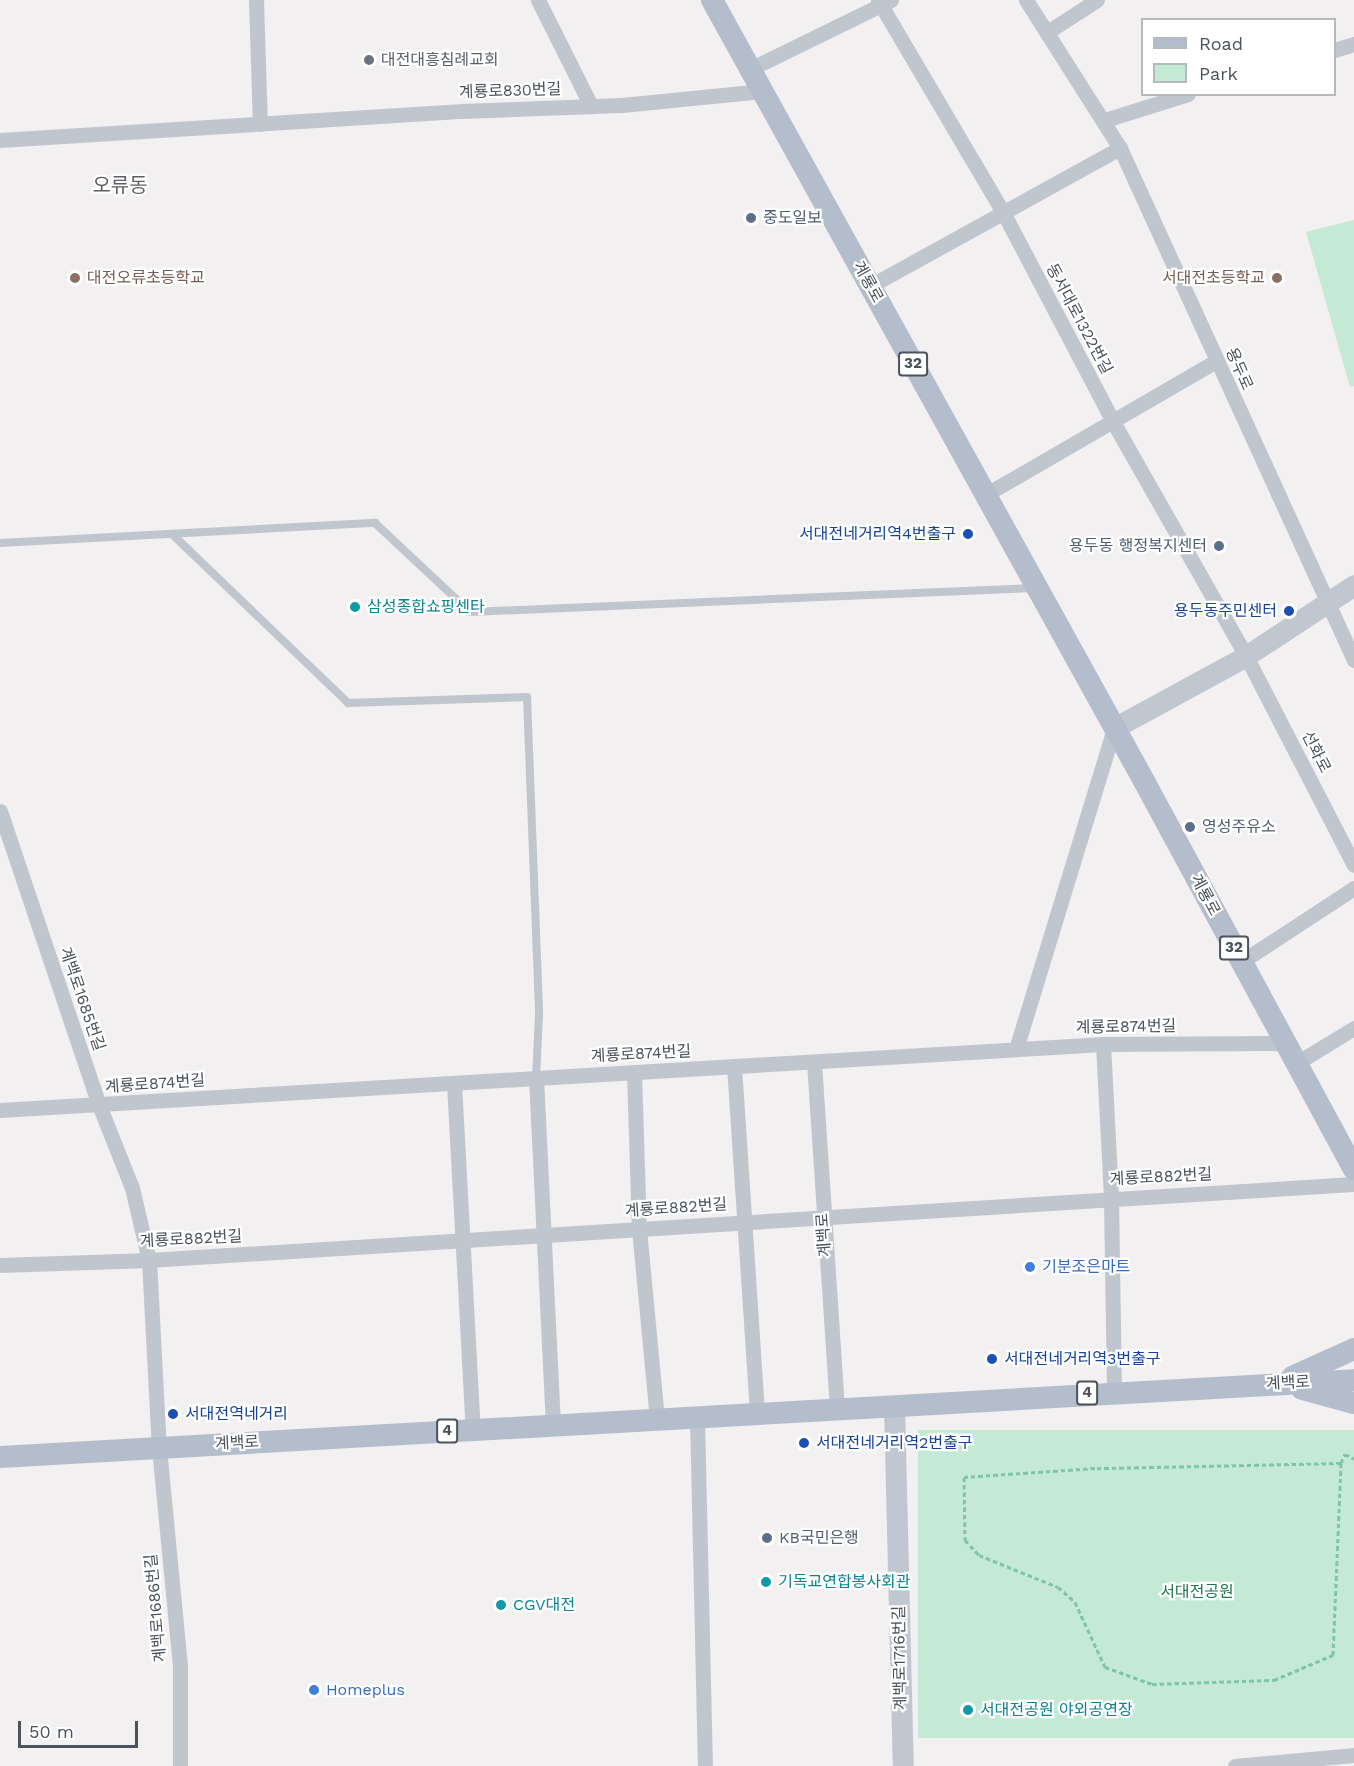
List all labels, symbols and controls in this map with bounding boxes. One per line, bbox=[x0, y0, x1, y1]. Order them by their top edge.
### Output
legend bbox=[1141, 18, 1336, 96]
text: Road bbox=[1199, 33, 1243, 54]
place label: 대전대흥침례교회 bbox=[381, 50, 499, 70]
marker: 대전대흥침례교회 bbox=[362, 53, 376, 67]
text: Park bbox=[1199, 63, 1238, 84]
street label: 계룡로830번길 bbox=[458, 80, 562, 102]
district label: 오류동 bbox=[92, 173, 148, 197]
place label: 중도일보 bbox=[763, 208, 822, 228]
marker: 중도일보 bbox=[744, 211, 758, 225]
street label: 계룡로 bbox=[849, 258, 887, 306]
street label: 동서대로1322번길 bbox=[1042, 260, 1116, 378]
place label: 대전오류초등학교 bbox=[87, 268, 205, 288]
place label: 서대전초등학교 bbox=[1162, 268, 1265, 288]
marker: 대전오류초등학교 bbox=[68, 271, 82, 285]
marker: 서대전초등학교 bbox=[1270, 271, 1284, 285]
street label: 용두로 bbox=[1221, 345, 1257, 393]
road number: 32 bbox=[898, 352, 928, 376]
place label: 서대전네거리역4번출구 bbox=[799, 524, 956, 544]
marker: 서대전네거리역4번출구 bbox=[961, 527, 975, 541]
place label: 용두동 행정복지센터 bbox=[1069, 536, 1207, 556]
marker: 용두동 행정복지센터 bbox=[1212, 539, 1226, 553]
place label: 삼성종합쇼핑센타 bbox=[367, 597, 485, 617]
marker: 삼성종합쇼핑센타 bbox=[348, 600, 362, 614]
place label: 용두동주민센터 bbox=[1174, 601, 1277, 621]
marker: 용두동주민센터 bbox=[1282, 604, 1296, 618]
street label: 선화로 bbox=[1297, 728, 1335, 776]
place label: 영성주유소 bbox=[1202, 817, 1276, 837]
marker: 영성주유소 bbox=[1183, 820, 1197, 834]
street label: 계룡로 bbox=[1186, 871, 1224, 919]
road number: 32 bbox=[1219, 936, 1249, 960]
street label: 계백로1685번길 bbox=[55, 944, 109, 1054]
street label: 계룡로874번길 bbox=[1076, 1017, 1176, 1037]
street label: 계룡로874번길 bbox=[590, 1042, 692, 1066]
street label: 계룡로874번길 bbox=[104, 1071, 206, 1097]
street label: 계룡로882번길 bbox=[1109, 1165, 1213, 1189]
street label: 계룡로882번길 bbox=[624, 1195, 728, 1221]
street label: 계백로 bbox=[813, 1212, 835, 1258]
street label: 계룡로882번길 bbox=[139, 1227, 243, 1251]
place label: 기분조은마트 bbox=[1042, 1257, 1130, 1277]
marker: 기분조은마트 bbox=[1023, 1260, 1037, 1274]
place label: 서대전네거리역3번출구 bbox=[1004, 1349, 1161, 1369]
marker: 서대전네거리역3번출구 bbox=[985, 1352, 999, 1366]
street label: 계백로 bbox=[1265, 1372, 1311, 1394]
road number: 4 bbox=[1075, 1381, 1099, 1405]
place label: 서대전역네거리 bbox=[185, 1404, 288, 1424]
marker: 서대전역네거리 bbox=[166, 1407, 180, 1421]
road number: 4 bbox=[435, 1419, 459, 1443]
street label: 계백로 bbox=[214, 1432, 260, 1454]
place label: 서대전네거리역2번출구 bbox=[816, 1433, 973, 1453]
marker: 서대전네거리역2번출구 bbox=[797, 1436, 811, 1450]
place label: KB국민은행 bbox=[779, 1528, 859, 1548]
marker: KB국민은행 bbox=[760, 1531, 774, 1545]
street label: 계백로1686번길 bbox=[142, 1553, 170, 1663]
place label: 기독교연합봉사회관 bbox=[778, 1572, 910, 1592]
marker: 기독교연합봉사회관 bbox=[759, 1575, 773, 1589]
park label: 서대전공원 bbox=[1160, 1582, 1234, 1602]
place label: CGV대전 bbox=[513, 1595, 575, 1615]
marker: CGV대전 bbox=[494, 1598, 508, 1612]
street label: 계백로1716번길 bbox=[889, 1605, 911, 1711]
place label: Homeplus bbox=[326, 1680, 405, 1700]
marker: Homeplus bbox=[307, 1683, 321, 1697]
place label: 서대전공원 야외공연장 bbox=[980, 1700, 1133, 1720]
marker: 서대전공원 야외공연장 bbox=[961, 1703, 975, 1717]
scale bar bbox=[21, 1709, 141, 1747]
text: 50 m bbox=[29, 1721, 74, 1742]

